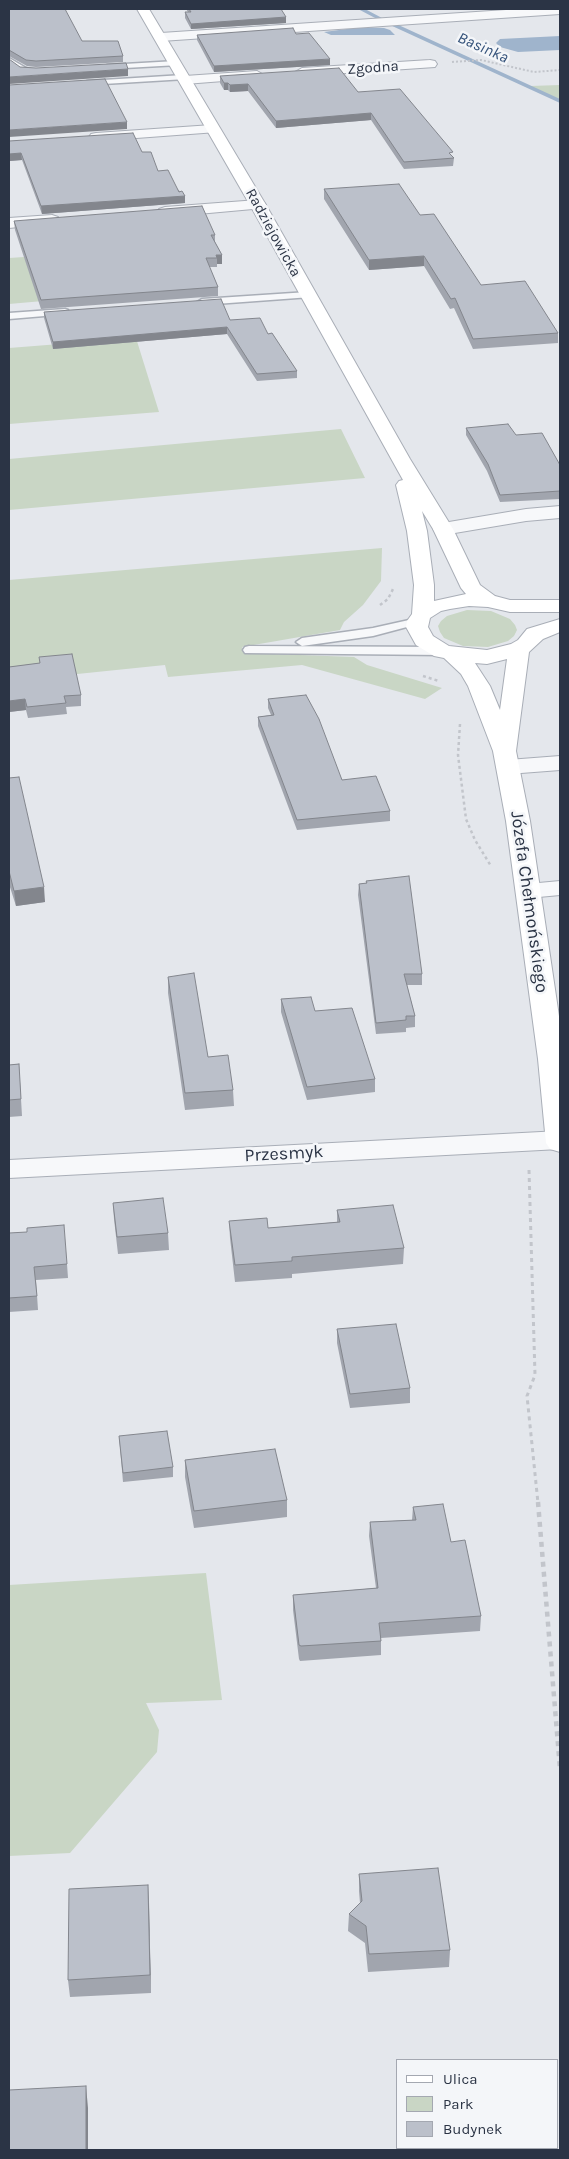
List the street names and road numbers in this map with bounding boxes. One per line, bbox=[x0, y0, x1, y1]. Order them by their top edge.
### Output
street label: Zgodna bbox=[347, 57, 399, 79]
street label: Radziejowicka bbox=[241, 186, 305, 280]
street label: Józefa Chełmońskiego bbox=[506, 810, 552, 994]
street label: Przesmyk bbox=[244, 1141, 324, 1167]

